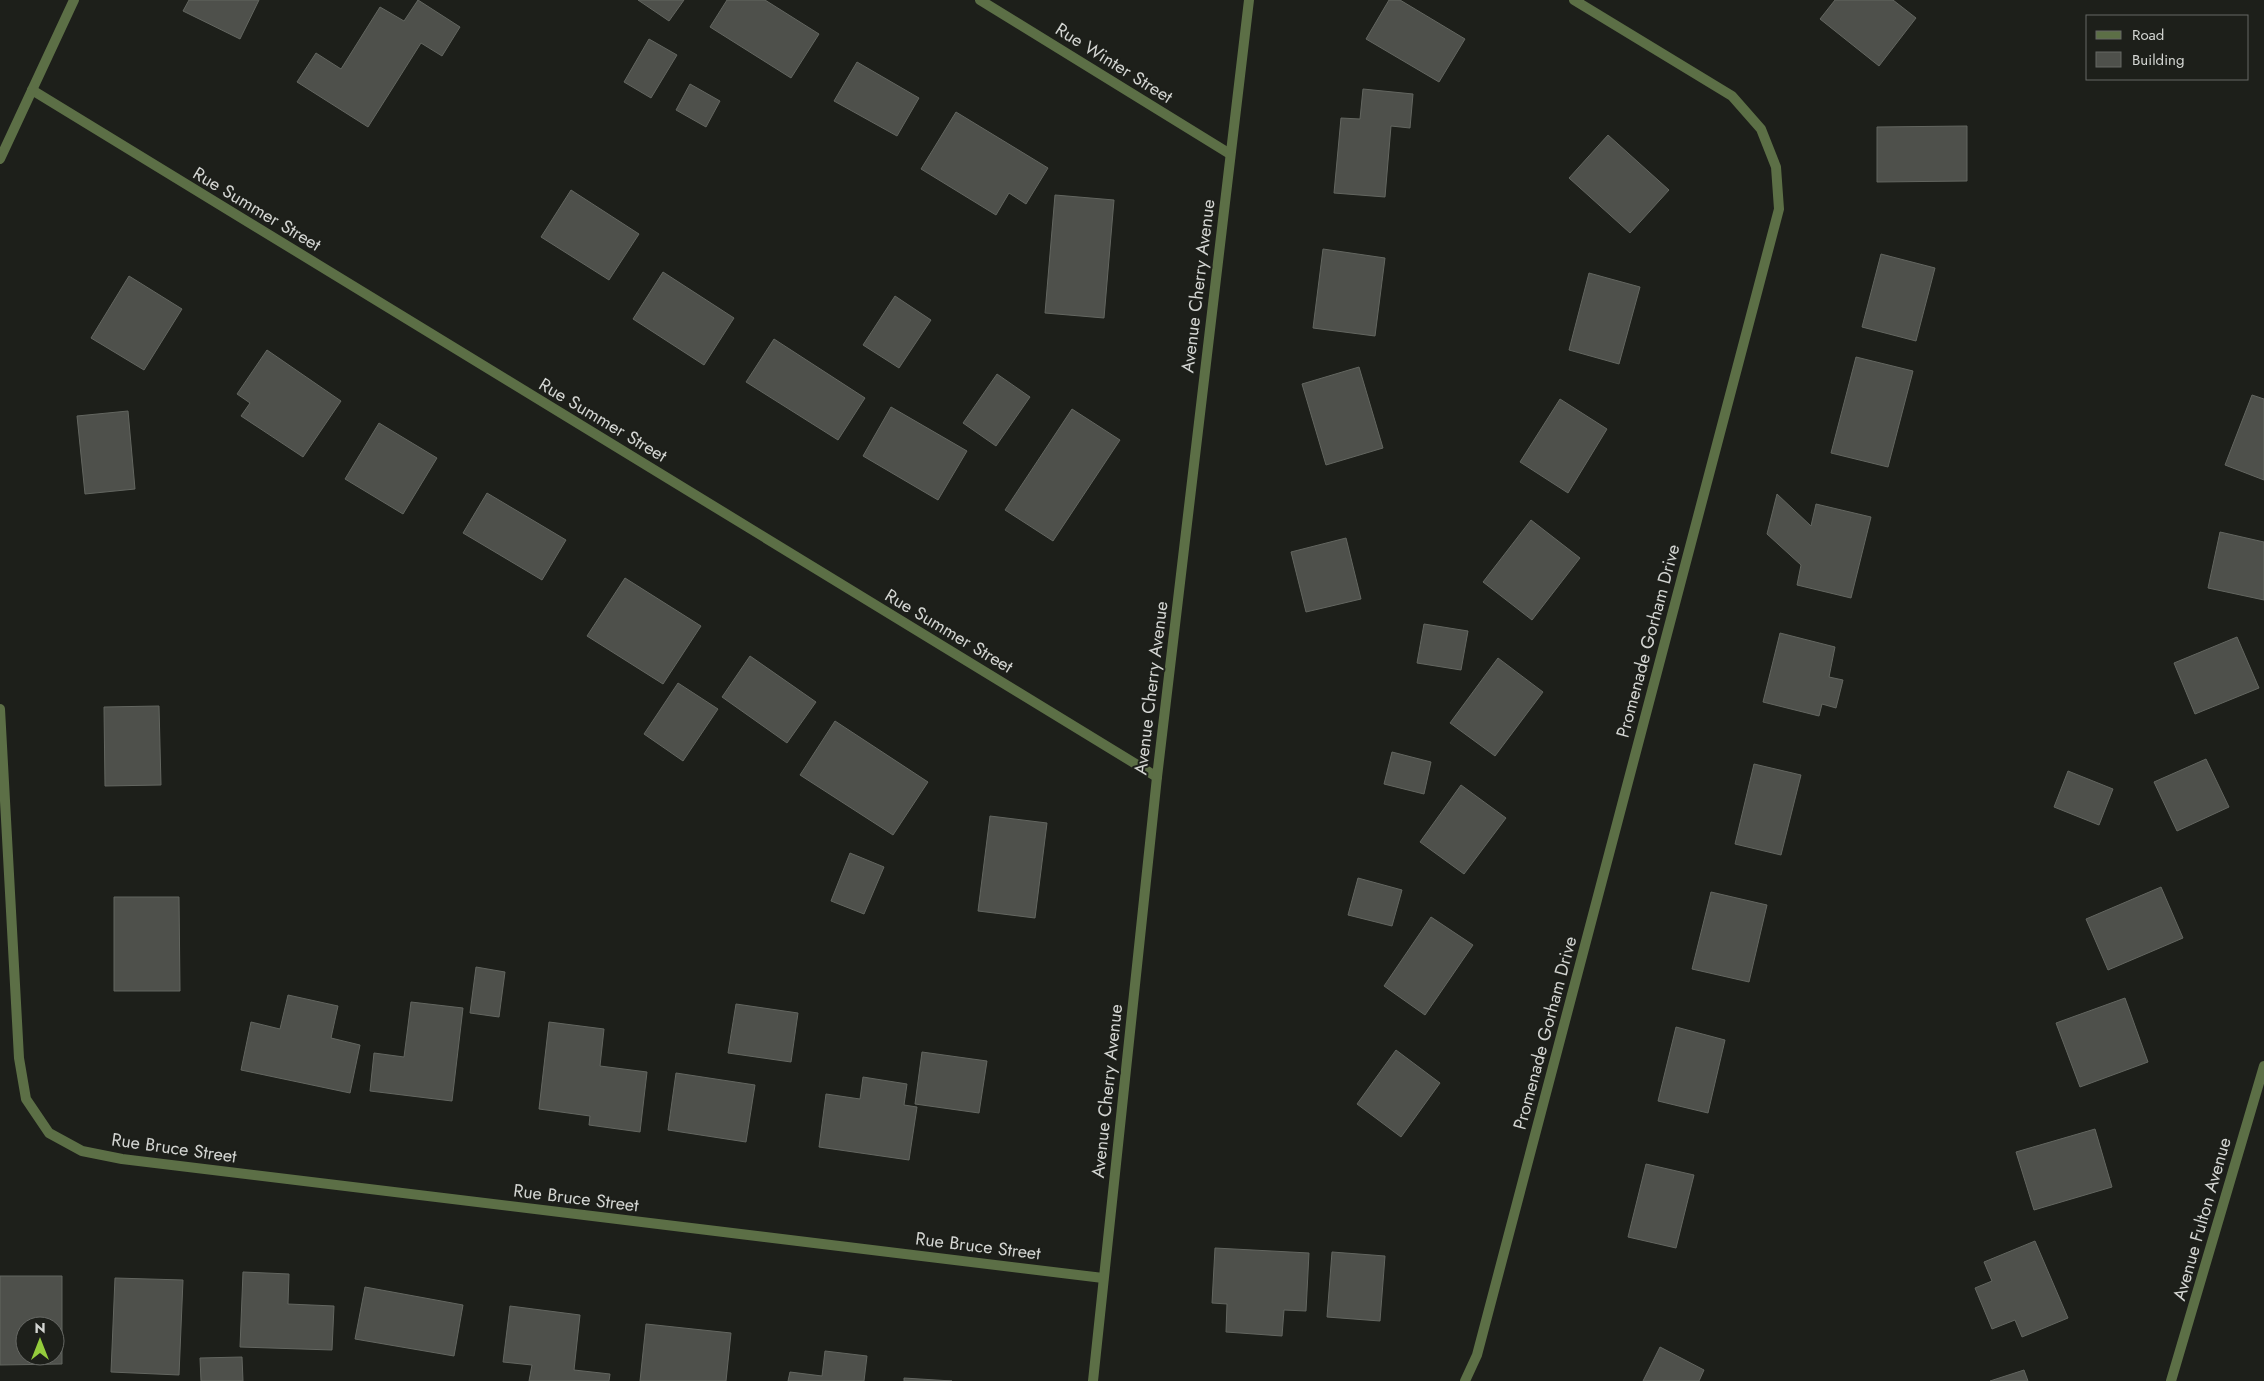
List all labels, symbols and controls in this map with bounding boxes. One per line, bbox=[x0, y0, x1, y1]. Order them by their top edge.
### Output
legend bbox=[2086, 15, 2249, 80]
street label: Rue Winter Street bbox=[1050, 16, 1178, 110]
text: Road bbox=[2132, 24, 2164, 46]
text: Building bbox=[2132, 49, 2184, 71]
street label: Rue Summer Street bbox=[188, 160, 327, 258]
street label: Avenue Cherry Avenue bbox=[1174, 198, 1222, 374]
street label: Rue Summer Street bbox=[534, 371, 673, 469]
street label: Promenade Gorham Drive bbox=[1610, 541, 1686, 741]
street label: Rue Summer Street bbox=[880, 582, 1019, 680]
street label: Avenue Cherry Avenue bbox=[1127, 600, 1175, 776]
street label: Promenade Gorham Drive bbox=[1507, 933, 1583, 1133]
street label: Avenue Cherry Avenue bbox=[1085, 1003, 1129, 1179]
street label: Rue Bruce Street bbox=[110, 1126, 239, 1170]
street label: Avenue Fulton Avenue bbox=[2166, 1134, 2238, 1304]
street label: Rue Bruce Street bbox=[512, 1177, 641, 1219]
street label: Rue Bruce Street bbox=[914, 1225, 1043, 1267]
north arrow bbox=[15, 1316, 65, 1366]
text: N bbox=[34, 1318, 46, 1338]

